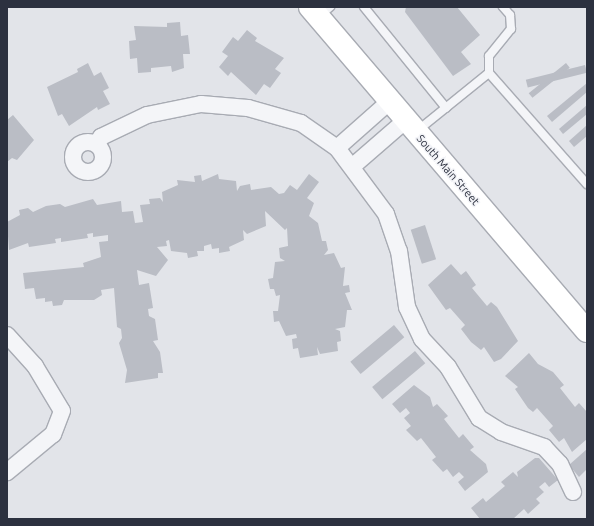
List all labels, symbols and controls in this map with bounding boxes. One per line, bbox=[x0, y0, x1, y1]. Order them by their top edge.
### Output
street label: South Main Street bbox=[414, 132, 482, 208]

